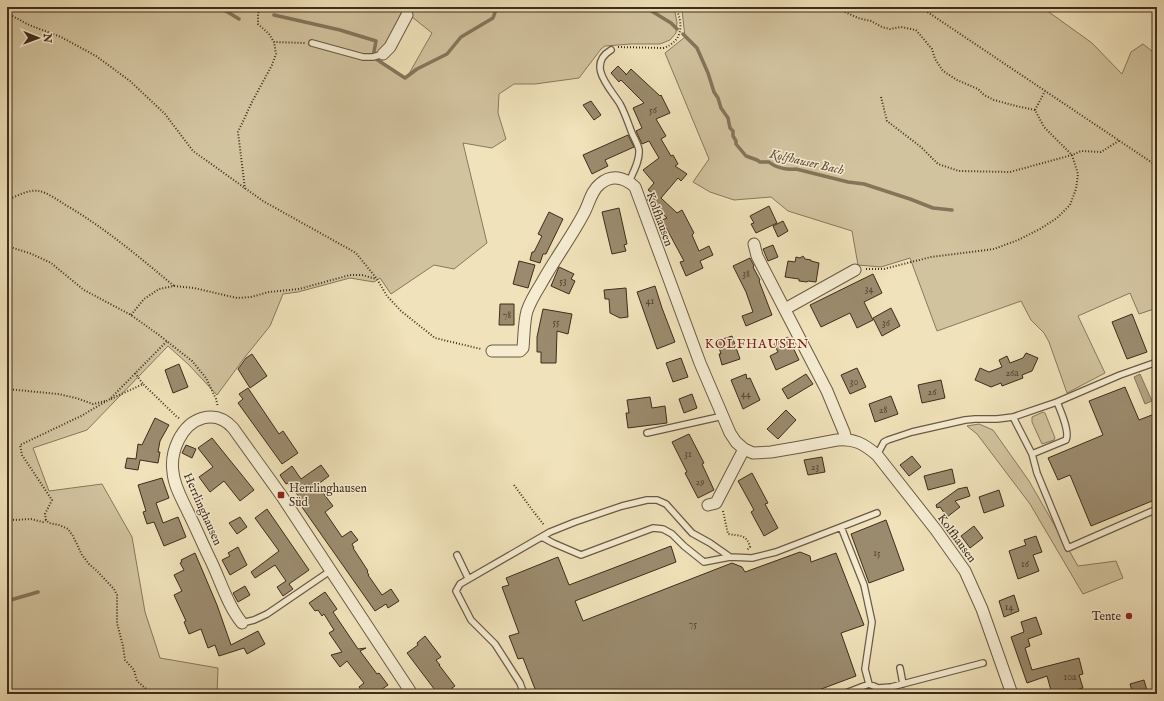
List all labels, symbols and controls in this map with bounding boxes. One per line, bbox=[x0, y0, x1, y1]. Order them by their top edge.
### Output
north arrow bbox=[18, 18, 58, 58]
text: N bbox=[40, 32, 54, 44]
house number: 56 bbox=[649, 104, 658, 117]
water label: Kolfhauser Bach bbox=[767, 145, 846, 179]
street label: Kolfhausen bbox=[643, 190, 676, 249]
house number: 38 bbox=[742, 268, 750, 281]
house number: 53 bbox=[559, 275, 567, 288]
house number: 34 bbox=[865, 283, 873, 296]
house number: 41 bbox=[646, 295, 655, 308]
house number: 78 bbox=[503, 309, 511, 322]
house number: 55 bbox=[552, 316, 560, 329]
house number: 36 bbox=[882, 317, 891, 330]
district label: KOLFHAUSEN bbox=[705, 336, 809, 353]
house number: 26a bbox=[1005, 367, 1019, 380]
house number: 30 bbox=[850, 376, 858, 389]
house number: 26 bbox=[928, 386, 937, 399]
house number: 44 bbox=[741, 388, 751, 401]
house number: 28 bbox=[879, 404, 887, 417]
house number: 31 bbox=[684, 448, 692, 461]
house number: 23 bbox=[811, 461, 819, 474]
street label: Herrlinghausen bbox=[180, 471, 225, 548]
house number: 29 bbox=[695, 476, 705, 489]
place label: Herrlinghausen Süd bbox=[289, 481, 367, 510]
marker: Herrlinghausen Süd bbox=[276, 490, 286, 500]
street label: Kolfhausen bbox=[934, 511, 980, 566]
house number: 15 bbox=[873, 547, 881, 560]
house number: 16 bbox=[1021, 558, 1030, 571]
house number: 14 bbox=[1005, 601, 1013, 614]
place label: Tente bbox=[1092, 609, 1121, 624]
marker: Tente bbox=[1124, 611, 1134, 621]
house number: 75 bbox=[689, 618, 698, 631]
house number: 10a bbox=[1064, 671, 1077, 684]

